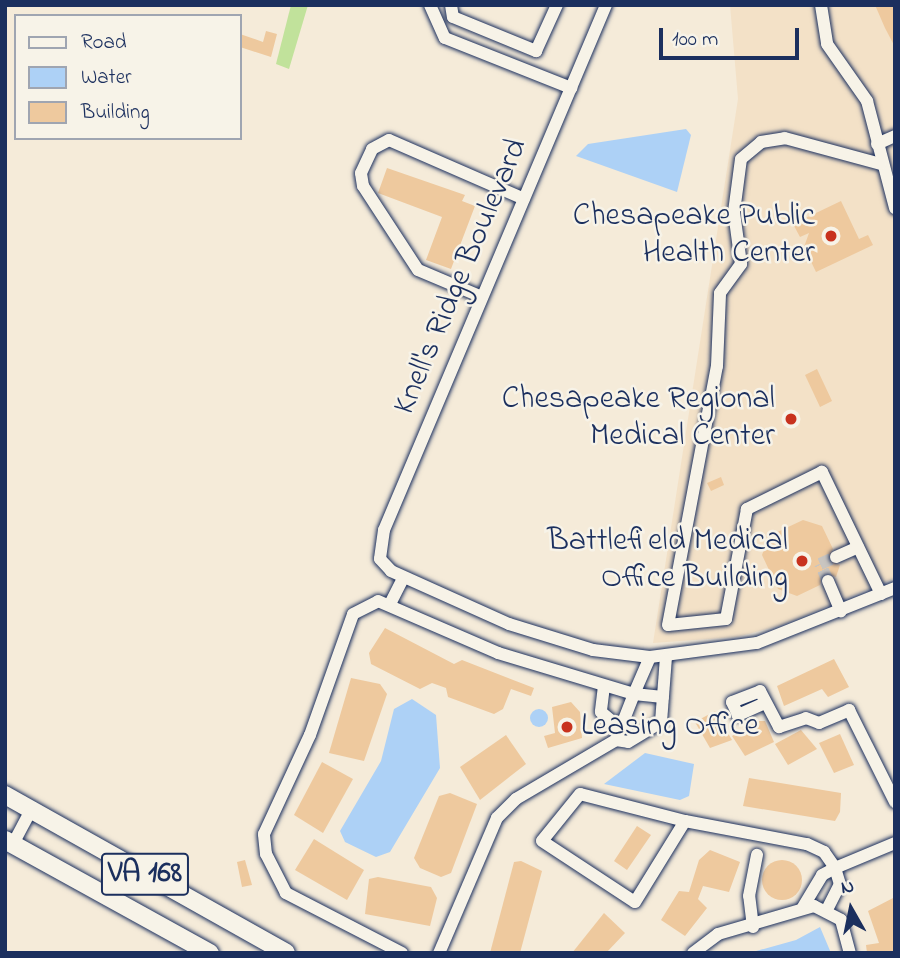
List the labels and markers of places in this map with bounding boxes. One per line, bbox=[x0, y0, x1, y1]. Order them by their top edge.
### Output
place label: Chesapeake Public Health Center bbox=[573, 199, 815, 274]
marker: Chesapeake Public Health Center bbox=[821, 226, 841, 246]
place label: Chesapeake Regional Medical Center bbox=[502, 382, 775, 457]
marker: Chesapeake Regional Medical Center bbox=[781, 409, 801, 429]
place label: Battlefield Medical Office Building bbox=[547, 524, 788, 599]
marker: Battlefield Medical Office Building bbox=[794, 553, 810, 569]
place label: Leasing Office bbox=[581, 708, 759, 746]
marker: Leasing Office bbox=[559, 719, 575, 735]

